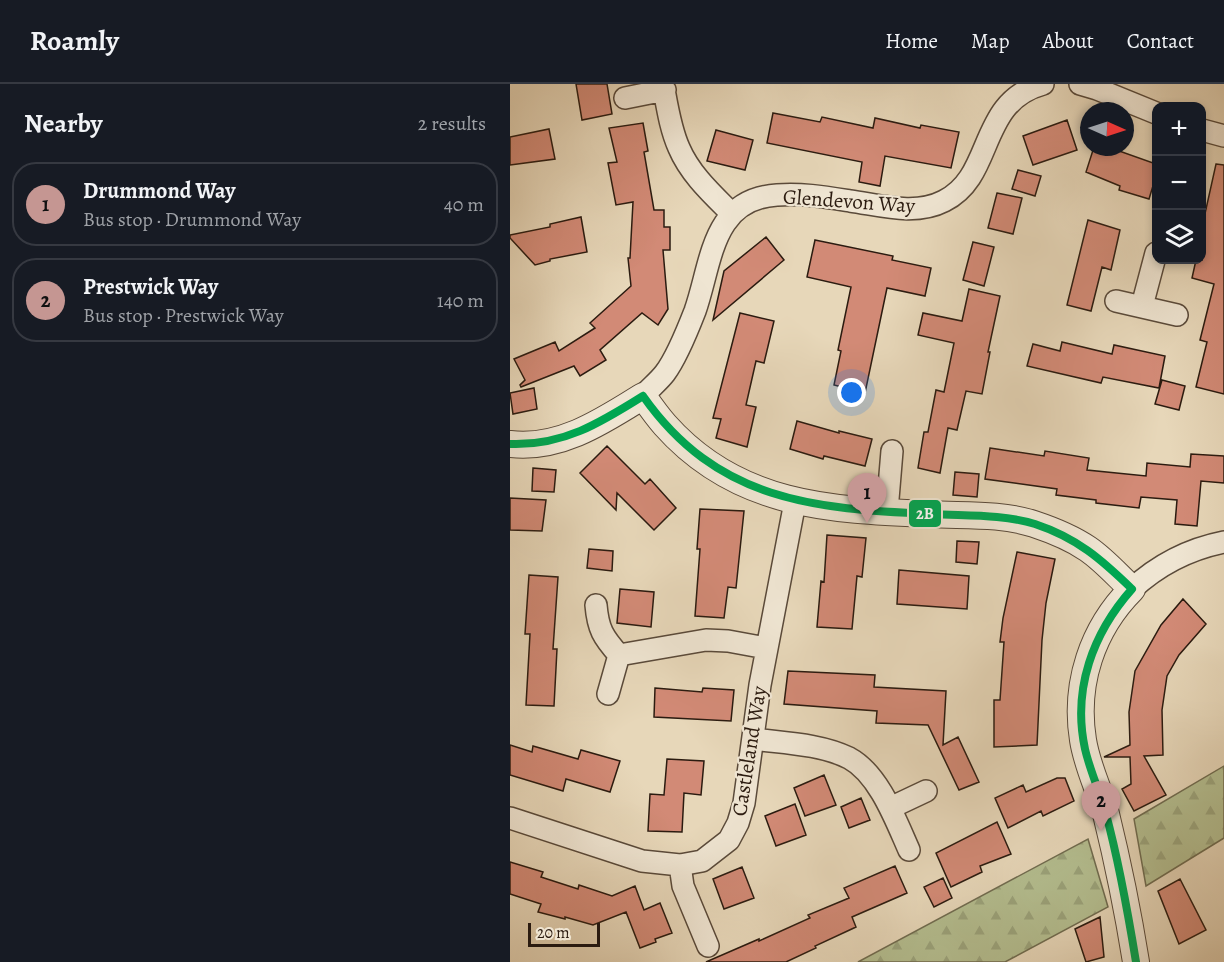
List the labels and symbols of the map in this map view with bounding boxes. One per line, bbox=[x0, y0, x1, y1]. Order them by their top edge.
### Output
north arrow bbox=[1080, 102, 1134, 156]
street label: Glendevon Way bbox=[782, 182, 917, 220]
your location bbox=[837, 378, 866, 407]
pin: 1 bbox=[848, 474, 886, 523]
line badge: 2B bbox=[908, 499, 942, 528]
text: 2B bbox=[916, 503, 934, 525]
street label: Castleland Way bbox=[725, 683, 773, 818]
pin: 2 bbox=[1082, 782, 1120, 831]
scale bar bbox=[528, 920, 600, 948]

